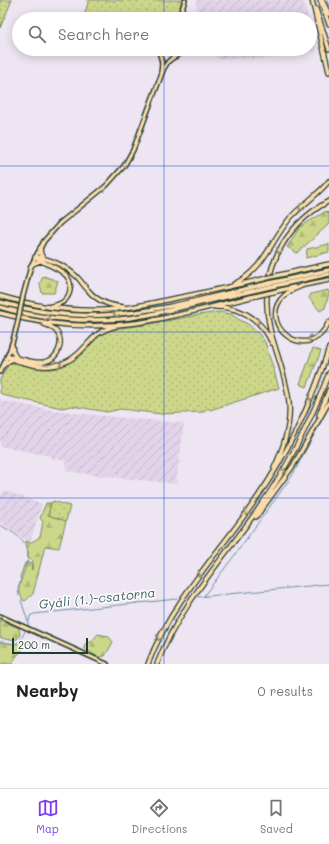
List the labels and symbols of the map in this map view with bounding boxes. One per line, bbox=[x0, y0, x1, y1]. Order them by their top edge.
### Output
one-way arrow bbox=[298, 204, 306, 211]
one-way arrow bbox=[276, 247, 284, 254]
one-way arrow bbox=[113, 310, 119, 319]
one-way arrow bbox=[44, 312, 50, 321]
one-way arrow bbox=[253, 318, 260, 325]
one-way arrow bbox=[307, 334, 314, 343]
one-way arrow bbox=[55, 360, 62, 369]
one-way arrow bbox=[308, 394, 316, 401]
one-way arrow bbox=[279, 468, 286, 475]
one-way arrow bbox=[245, 508, 252, 515]
one-way arrow bbox=[198, 569, 205, 576]
water label: Gyáli (1.)-csatorna bbox=[38, 583, 156, 612]
one-way arrow bbox=[156, 633, 164, 641]
scale bar bbox=[12, 636, 88, 655]

